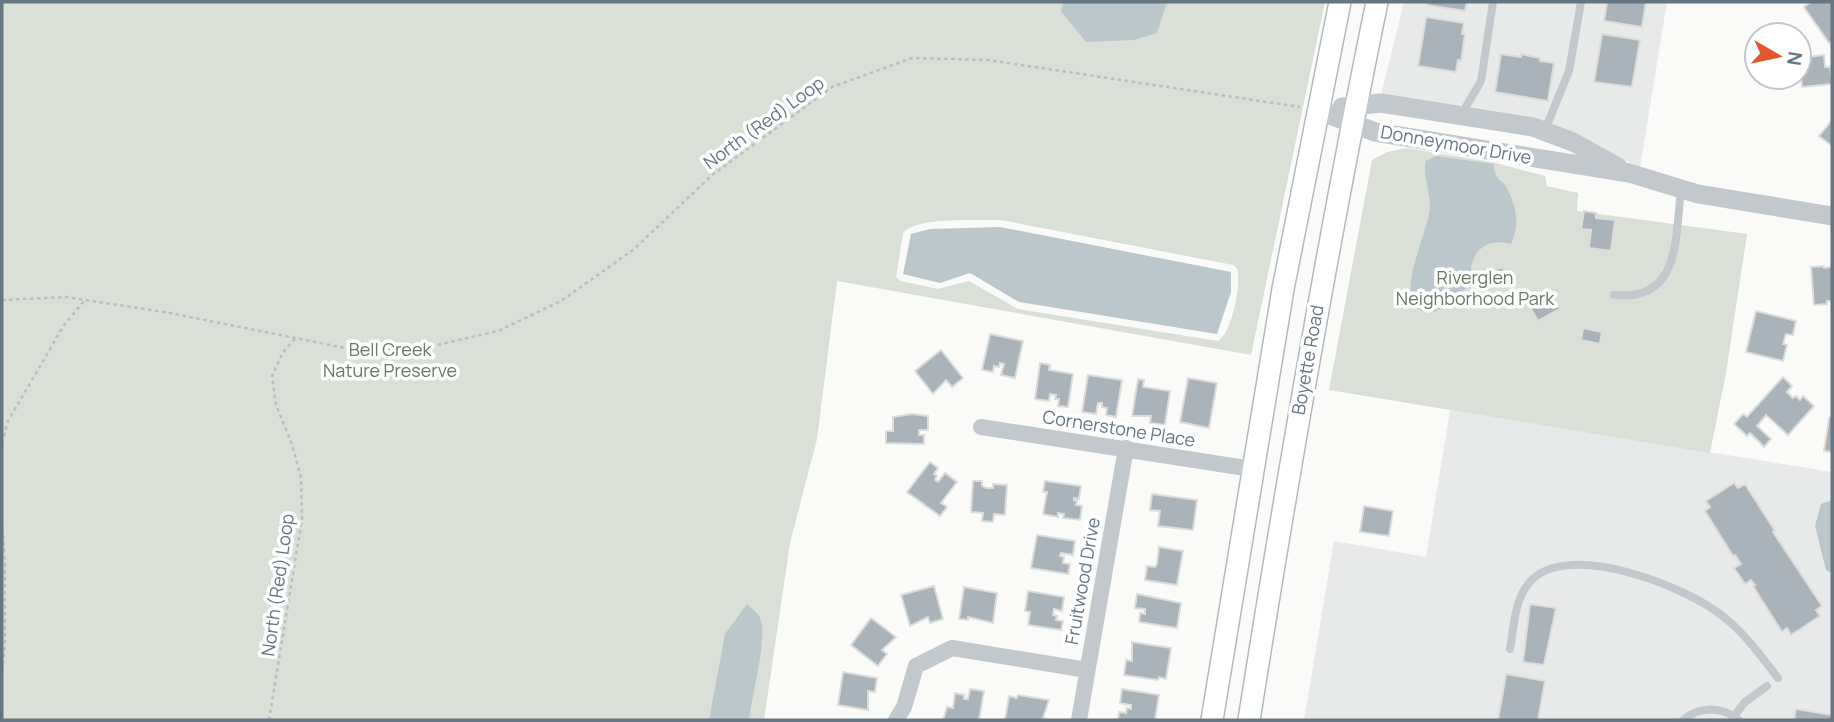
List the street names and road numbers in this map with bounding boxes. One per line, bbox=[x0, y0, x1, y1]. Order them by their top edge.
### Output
street label: North (Red) Loop bbox=[698, 70, 829, 174]
street label: Donneymoor Drive bbox=[1379, 119, 1533, 169]
street label: Boyette Road bbox=[1286, 303, 1328, 417]
street label: Cornerstone Place bbox=[1041, 404, 1197, 452]
street label: North (Red) Loop bbox=[255, 512, 299, 658]
street label: Fruitwood Drive bbox=[1059, 515, 1105, 646]

